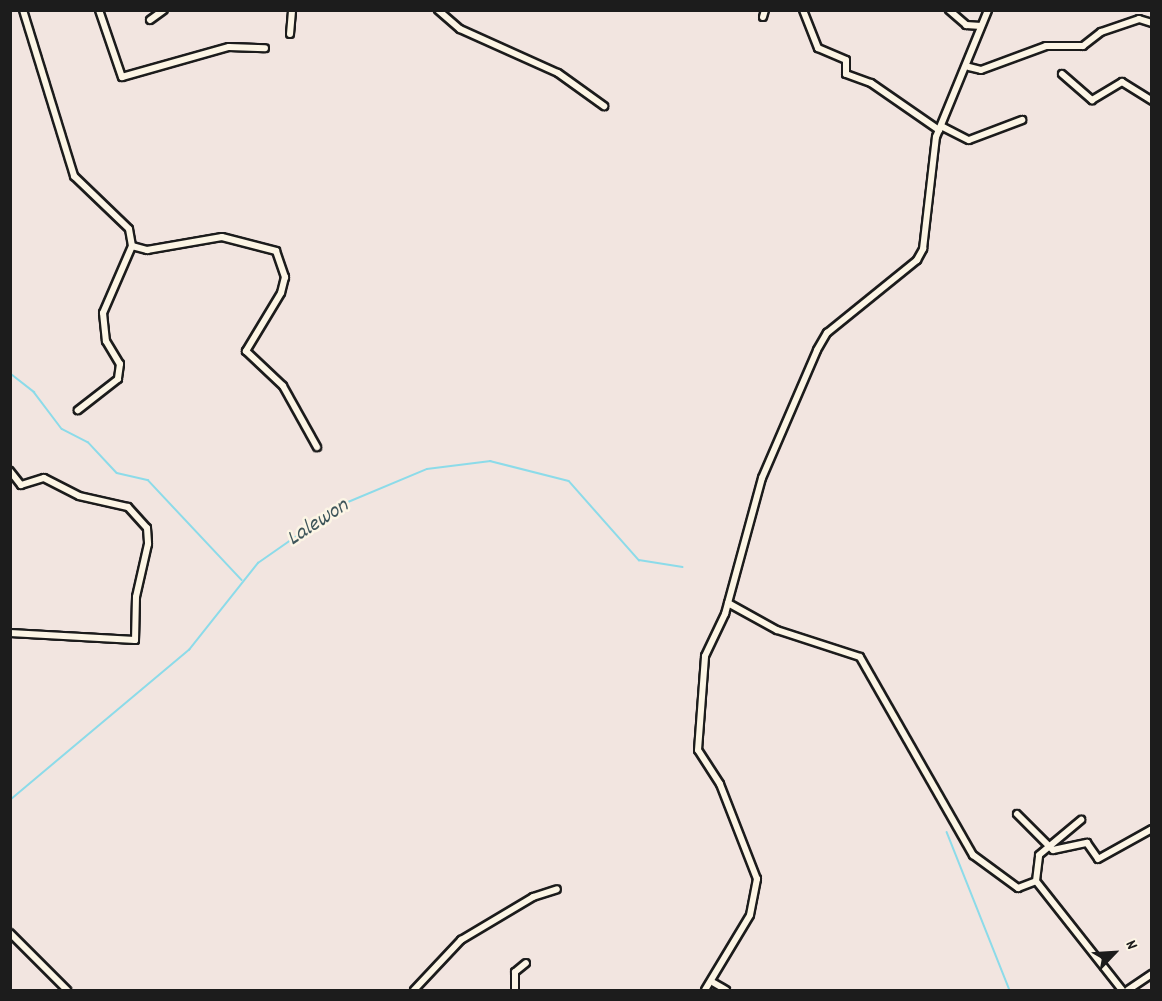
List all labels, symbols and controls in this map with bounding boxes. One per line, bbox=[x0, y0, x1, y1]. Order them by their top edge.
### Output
water label: Lalewon bbox=[282, 493, 354, 553]
north arrow bbox=[1084, 923, 1144, 983]
text: N bbox=[1119, 937, 1143, 954]

